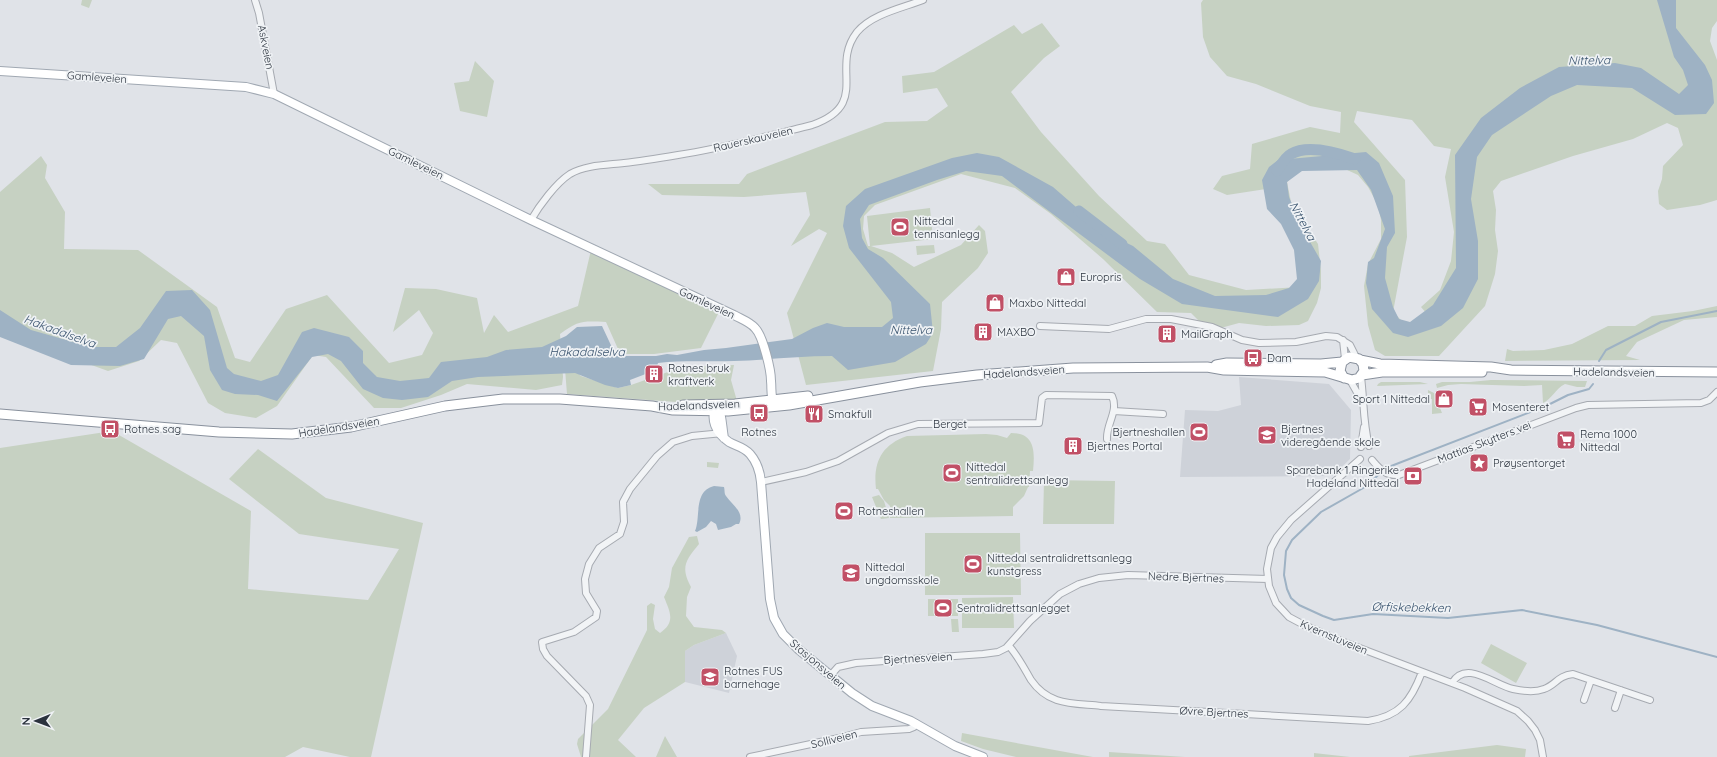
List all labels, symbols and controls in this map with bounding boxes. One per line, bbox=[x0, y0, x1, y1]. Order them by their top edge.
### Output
street label: Askveien bbox=[255, 24, 277, 70]
water label: Nittelva bbox=[1568, 52, 1611, 68]
street label: Gamleveien bbox=[67, 68, 127, 86]
street label: Rauerskauveien bbox=[712, 123, 794, 155]
street label: Gamleveien bbox=[386, 144, 446, 182]
water label: Nittelva bbox=[1286, 199, 1320, 244]
place label: Nittedal tennisanlegg bbox=[914, 214, 980, 241]
sports icon: Nittedal tennisanlegg bbox=[889, 216, 911, 238]
shop icon: Europris bbox=[1055, 266, 1077, 288]
place label: Europris bbox=[1080, 270, 1121, 284]
street label: Gamleveien bbox=[677, 284, 737, 322]
shop icon: Maxbo Nittedal bbox=[984, 292, 1006, 314]
place label: Maxbo Nittedal bbox=[1009, 296, 1086, 310]
water label: Hakadalselva bbox=[22, 311, 99, 351]
building icon: MAXBO bbox=[972, 321, 994, 343]
water label: Nittelva bbox=[890, 322, 933, 337]
building icon: MailGraph bbox=[1156, 323, 1178, 345]
place label: MAXBO bbox=[997, 325, 1035, 339]
place label: MailGraph bbox=[1181, 327, 1233, 341]
water label: Hakadalselva bbox=[549, 344, 625, 359]
bus stop icon: Dam bbox=[1242, 347, 1264, 369]
place label: Dam bbox=[1267, 351, 1292, 365]
place label: Rotnes bruk kraftverk bbox=[668, 361, 730, 388]
street label: Hadelandsveien bbox=[983, 362, 1065, 382]
building icon: Rotnes bruk kraftverk bbox=[643, 363, 665, 385]
street label: Hadelandsveien bbox=[1573, 364, 1655, 380]
shop icon: Sport 1 Nittedal bbox=[1433, 388, 1455, 410]
place label: Sport 1 Nittedal bbox=[1353, 392, 1430, 406]
supermarket icon: Mosenteret bbox=[1467, 396, 1489, 418]
street label: Hadelandsveien bbox=[658, 397, 740, 413]
place label: Mosenteret bbox=[1492, 400, 1550, 414]
bus stop icon: Rotnes bbox=[748, 402, 770, 424]
restaurant icon: Smakfull bbox=[803, 403, 825, 425]
place label: Smakfull bbox=[828, 407, 872, 421]
street label: Hadelandsveien bbox=[298, 414, 380, 440]
street label: Berget bbox=[933, 417, 967, 431]
bus stop icon: Rotnes sag bbox=[99, 418, 121, 440]
street label: Mattias Skytters vei bbox=[1435, 418, 1533, 466]
sports icon: Bjertneshallen bbox=[1188, 421, 1210, 443]
place label: Rotnes sag bbox=[124, 422, 181, 436]
place label: Bjertnes videregående skole bbox=[1281, 422, 1380, 449]
school or university icon: Bjertnes videregående skole bbox=[1256, 424, 1278, 446]
place label: Rotnes bbox=[741, 425, 777, 439]
place label: Bjertneshallen bbox=[1113, 425, 1185, 439]
place label: Rema 1000 Nittedal bbox=[1580, 427, 1637, 454]
supermarket icon: Rema 1000 Nittedal bbox=[1555, 429, 1577, 451]
building icon: Bjertnes Portal bbox=[1062, 435, 1084, 457]
place label: Bjertnes Portal bbox=[1087, 439, 1162, 453]
place icon: Prøysentorget bbox=[1468, 452, 1490, 474]
place label: Prøysentorget bbox=[1493, 456, 1566, 470]
place label: Nittedal sentralidrettsanlegg bbox=[966, 460, 1068, 487]
sports icon: Nittedal sentralidrettsanlegg bbox=[941, 462, 963, 484]
place label: Sparebank 1 Ringerike Hadeland Nittedal bbox=[1286, 463, 1399, 490]
bank icon: Sparebank 1 Ringerike Hadeland Nittedal bbox=[1402, 465, 1424, 487]
sports icon: Rotneshallen bbox=[833, 500, 855, 522]
place label: Rotneshallen bbox=[858, 504, 924, 518]
place label: Nittedal sentralidrettsanlegg kunstgress bbox=[987, 551, 1132, 578]
sports icon: Nittedal sentralidrettsanlegg kunstgress bbox=[962, 553, 984, 575]
place label: Nittedal ungdomsskole bbox=[865, 560, 939, 587]
school or university icon: Nittedal ungdomsskole bbox=[840, 562, 862, 584]
street label: Nedre Bjertnes bbox=[1148, 569, 1224, 585]
sports icon: Sentralidrettsanlegget bbox=[932, 597, 954, 619]
water label: Ørfiskebekken bbox=[1371, 599, 1452, 615]
place label: Sentralidrettsanlegget bbox=[957, 601, 1070, 615]
street label: Kvernstuveien bbox=[1298, 616, 1370, 658]
street label: Stasjonsveien bbox=[787, 636, 849, 692]
street label: Bjertnesveien bbox=[883, 649, 953, 667]
place label: Rotnes FUS barnehage bbox=[724, 664, 783, 691]
school or university icon: Rotnes FUS barnehage bbox=[699, 666, 721, 688]
north arrow bbox=[16, 701, 56, 741]
street label: Øvre Bjertnes bbox=[1179, 703, 1249, 721]
text: N bbox=[19, 717, 33, 725]
street label: Solliveien bbox=[809, 727, 859, 751]

